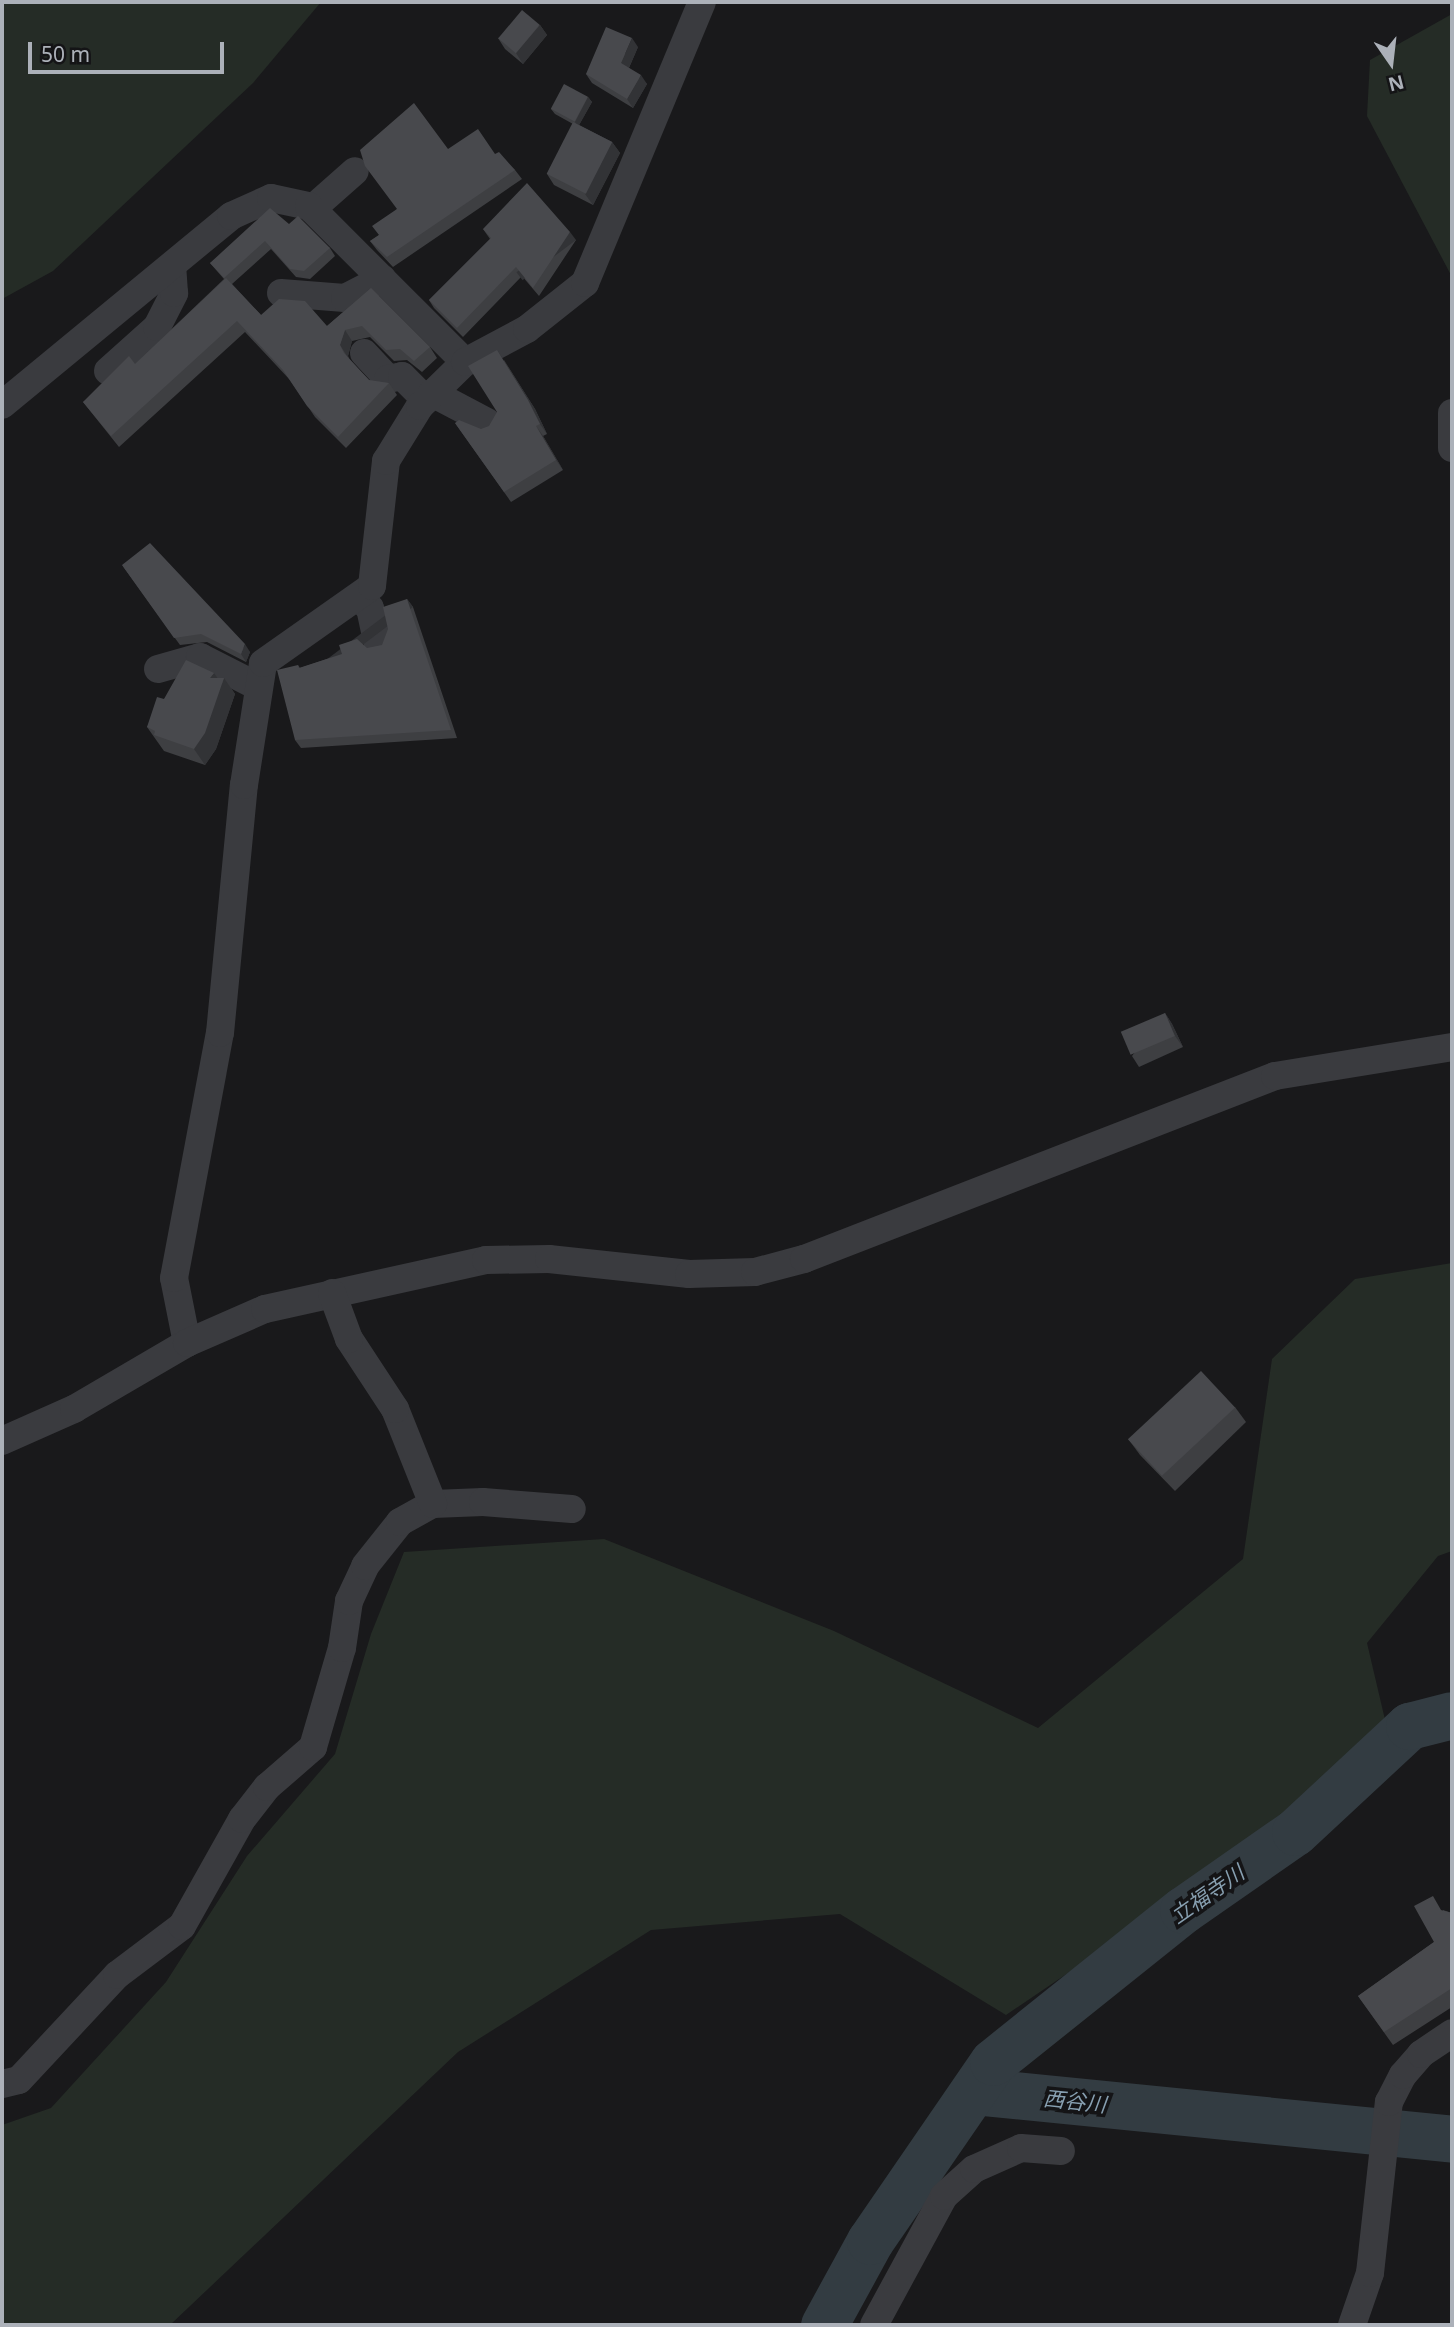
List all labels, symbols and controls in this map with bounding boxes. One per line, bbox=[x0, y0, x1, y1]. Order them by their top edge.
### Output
scale bar bbox=[32, 28, 228, 72]
north arrow bbox=[1356, 28, 1426, 98]
text: 50 m bbox=[41, 40, 90, 68]
text: N bbox=[1385, 69, 1407, 98]
water label: 立福寺川 bbox=[1165, 1860, 1249, 1928]
water label: 西谷川 bbox=[1042, 2085, 1108, 2117]

